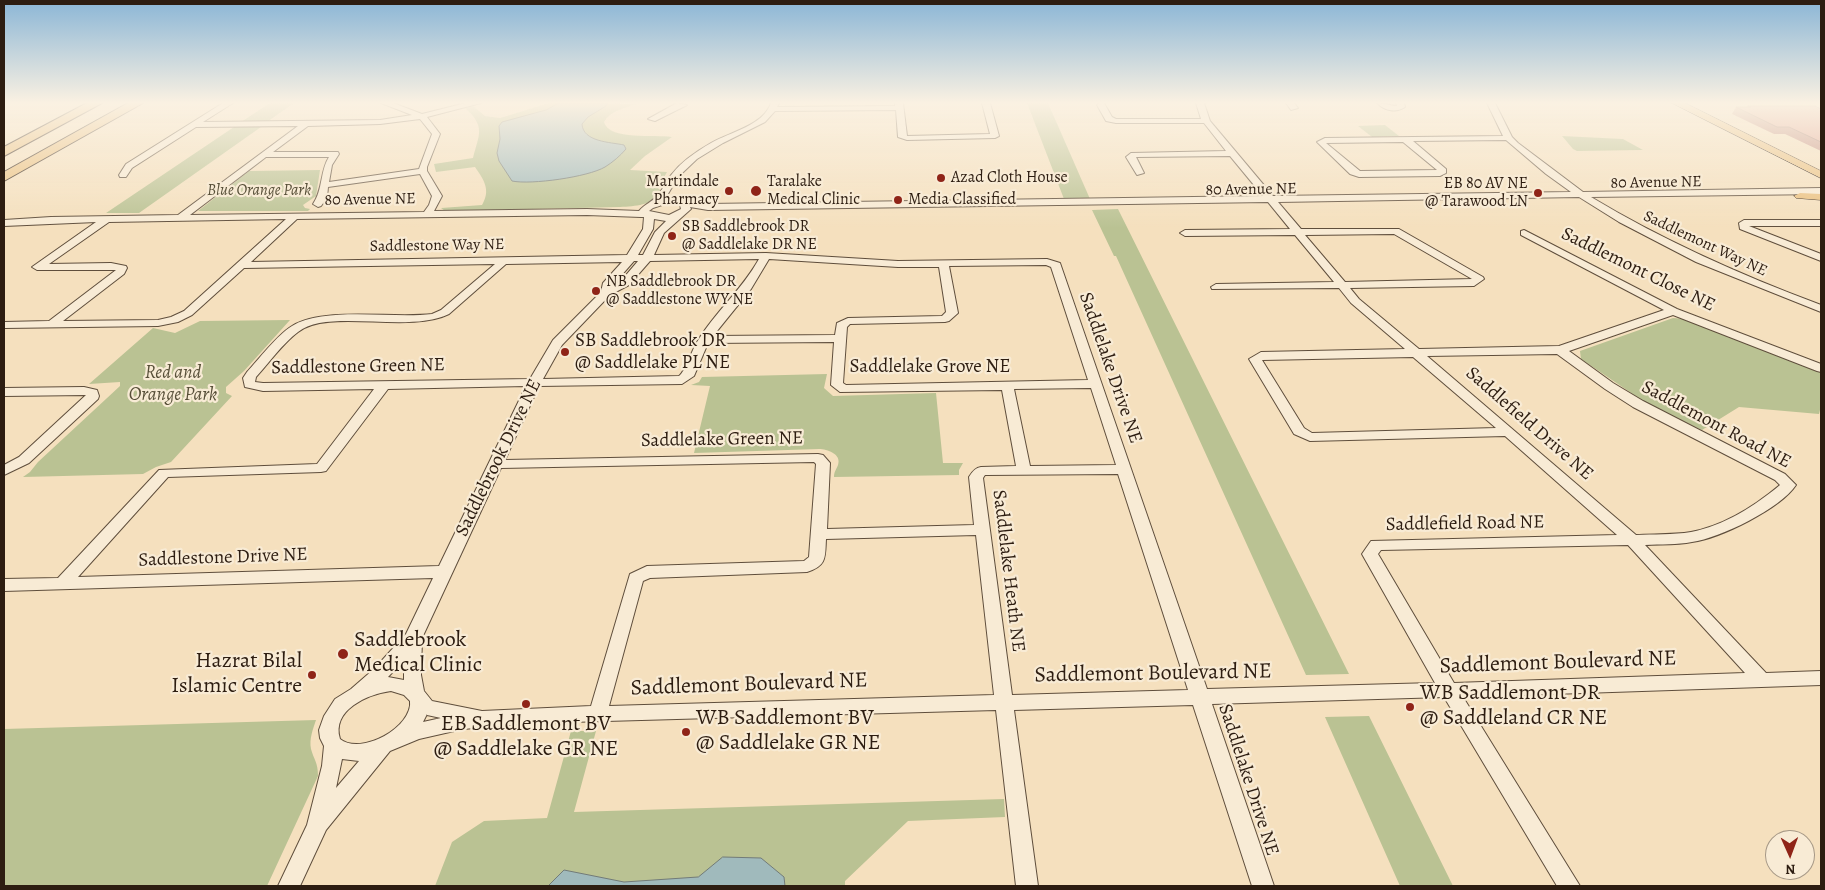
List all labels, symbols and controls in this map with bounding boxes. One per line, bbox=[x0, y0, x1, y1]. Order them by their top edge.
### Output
place label: Azad Cloth House bbox=[951, 168, 1068, 188]
place label: Martindale Pharmacy bbox=[646, 172, 719, 210]
place label: Taralake Medical Clinic bbox=[767, 172, 860, 210]
marker: Azad Cloth House bbox=[935, 172, 947, 184]
street label: 80 Avenue NE bbox=[1610, 173, 1702, 193]
place label: EB 80 AV NE @ Tarawood LN bbox=[1425, 174, 1528, 212]
street label: 80 Avenue NE bbox=[1205, 180, 1297, 200]
park label: Blue Orange Park bbox=[207, 181, 311, 201]
marker: Taralake Medical Clinic bbox=[749, 184, 763, 198]
marker: Martindale Pharmacy bbox=[723, 185, 735, 197]
marker: EB 80 AV NE @ Tarawood LN bbox=[1532, 187, 1544, 199]
street label: 80 Avenue NE bbox=[324, 190, 416, 210]
place label: Media Classified bbox=[908, 190, 1016, 210]
marker: Media Classified bbox=[892, 194, 904, 206]
street label: Saddlemont Way NE bbox=[1640, 207, 1770, 281]
place label: SB Saddlebrook DR @ Saddlelake DR NE bbox=[682, 217, 817, 255]
street label: Saddlemont Close NE bbox=[1557, 223, 1719, 317]
marker: SB Saddlebrook DR @ Saddlelake DR NE bbox=[666, 230, 678, 242]
street label: Saddlestone Way NE bbox=[369, 235, 505, 257]
place label: NB Saddlebrook DR @ Saddlestone WY NE bbox=[606, 272, 753, 310]
marker: NB Saddlebrook DR @ Saddlestone WY NE bbox=[590, 285, 602, 297]
street label: Saddlelake Drive NE bbox=[1073, 289, 1147, 447]
place label: SB Saddlebrook DR @ Saddlelake PL NE bbox=[575, 330, 730, 374]
marker: SB Saddlebrook DR @ Saddlelake PL NE bbox=[559, 346, 571, 358]
street label: Saddlestone Green NE bbox=[271, 354, 445, 380]
street label: Saddlelake Grove NE bbox=[850, 356, 1010, 378]
park label: Red and Orange Park bbox=[129, 362, 217, 406]
street label: Saddlefield Drive NE bbox=[1461, 362, 1597, 486]
street label: Saddlebrook Drive NE bbox=[451, 376, 547, 540]
street label: Saddlemont Road NE bbox=[1637, 376, 1795, 474]
street label: Saddlelake Green NE bbox=[641, 427, 803, 453]
street label: Saddlelake Heath NE bbox=[987, 489, 1029, 653]
street label: Saddlefield Road NE bbox=[1386, 511, 1544, 537]
street label: Saddlestone Drive NE bbox=[138, 544, 308, 572]
place label: Saddlebrook Medical Clinic bbox=[354, 628, 482, 679]
street label: Saddlemont Boulevard NE bbox=[1439, 646, 1677, 680]
marker: Saddlebrook Medical Clinic bbox=[336, 647, 350, 661]
place label: Hazrat Bilal Islamic Centre bbox=[171, 649, 302, 700]
street label: Saddlemont Boulevard NE bbox=[1034, 659, 1272, 689]
street label: Saddlemont Boulevard NE bbox=[630, 668, 868, 702]
marker: Hazrat Bilal Islamic Centre bbox=[306, 669, 318, 681]
place label: WB Saddlemont DR @ Saddleland CR NE bbox=[1420, 681, 1607, 732]
marker: EB Saddlemont BV @ Saddlelake GR NE bbox=[520, 698, 532, 710]
street label: Saddlelake Drive NE bbox=[1213, 701, 1283, 859]
marker: WB Saddlemont DR @ Saddleland CR NE bbox=[1404, 701, 1416, 713]
place label: WB Saddlemont BV @ Saddlelake GR NE bbox=[696, 706, 881, 758]
place label: EB Saddlemont BV @ Saddlelake GR NE bbox=[434, 712, 618, 764]
marker: WB Saddlemont BV @ Saddlelake GR NE bbox=[680, 726, 692, 738]
north arrow bbox=[1765, 830, 1815, 880]
text: N bbox=[1785, 860, 1796, 879]

